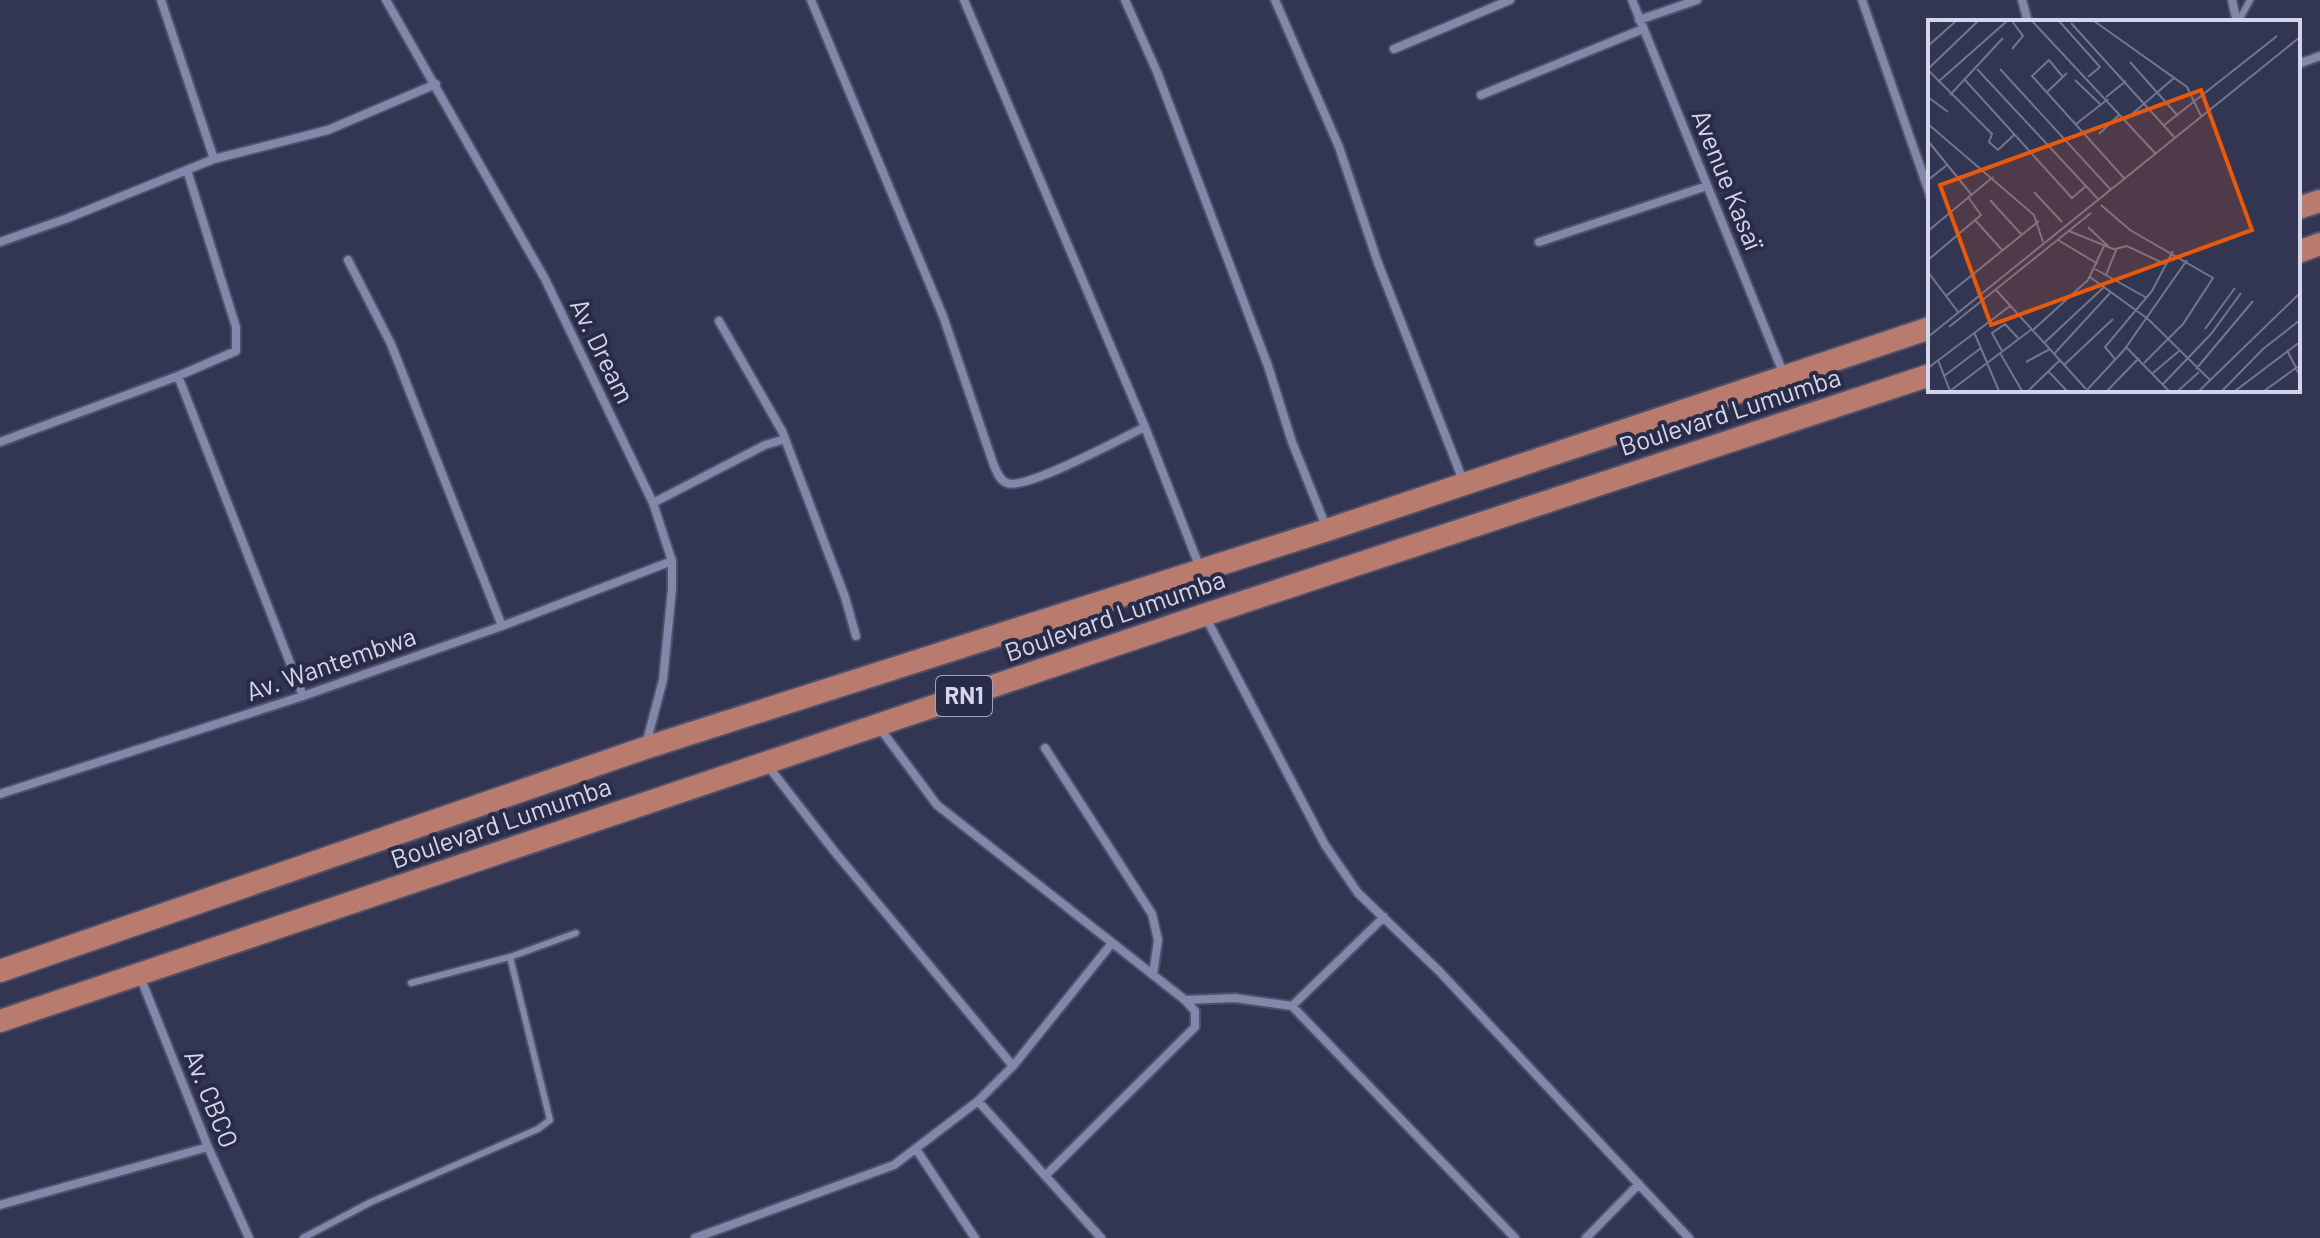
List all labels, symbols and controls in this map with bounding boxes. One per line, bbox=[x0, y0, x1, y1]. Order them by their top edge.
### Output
inset map bbox=[1928, 20, 2300, 392]
street label: Avenue Kasaï bbox=[1686, 105, 1771, 255]
street label: Av. Dream bbox=[565, 293, 642, 408]
street label: Boulevard Lumumba bbox=[1615, 360, 1844, 461]
street label: Boulevard Lumumba bbox=[1000, 562, 1229, 667]
street label: Av. Wantembwa bbox=[241, 619, 420, 706]
road number: RN1 bbox=[936, 676, 992, 716]
street label: Boulevard Lumumba bbox=[386, 769, 615, 874]
street label: Av. CBCO bbox=[179, 1045, 246, 1152]

